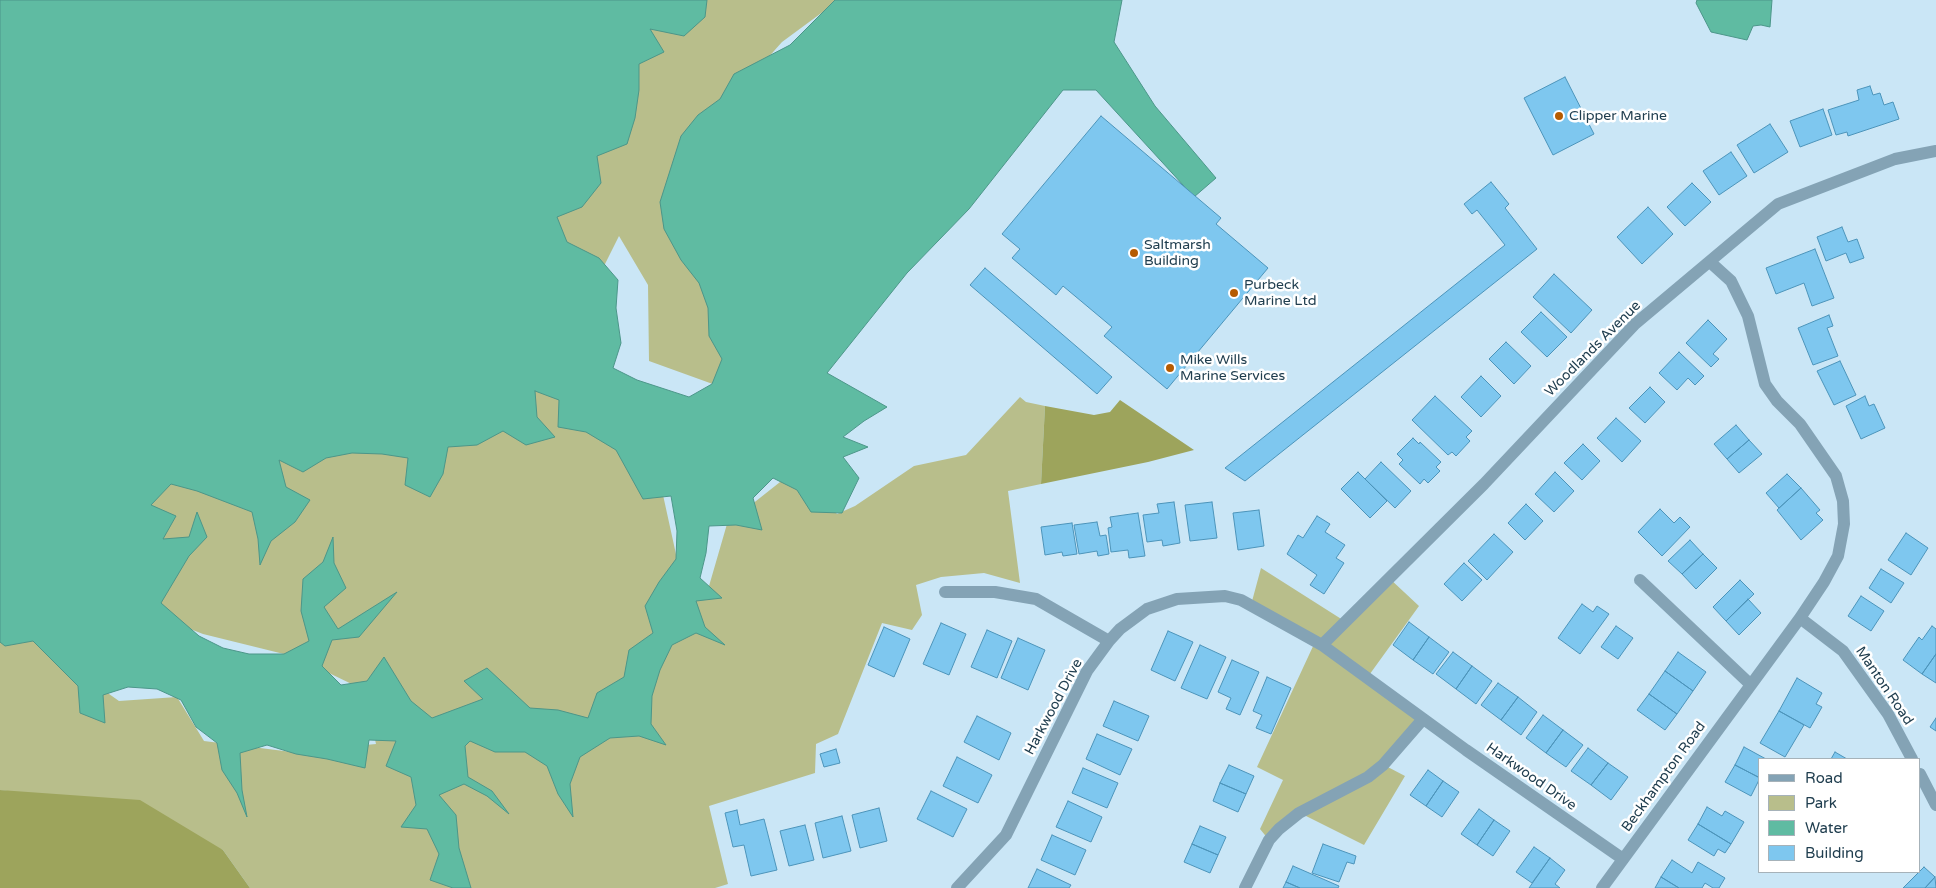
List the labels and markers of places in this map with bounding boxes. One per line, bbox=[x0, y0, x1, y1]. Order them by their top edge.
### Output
place label: Clipper Marine bbox=[1569, 108, 1667, 124]
marker: Clipper Marine bbox=[1553, 110, 1565, 122]
place label: Saltmarsh Building bbox=[1144, 237, 1211, 270]
marker: Saltmarsh Building bbox=[1128, 247, 1140, 259]
place label: Purbeck Marine Ltd bbox=[1244, 277, 1316, 310]
marker: Purbeck Marine Ltd bbox=[1228, 287, 1240, 299]
place label: Mike Wills Marine Services bbox=[1180, 352, 1285, 384]
marker: Mike Wills Marine Services bbox=[1164, 362, 1176, 374]

